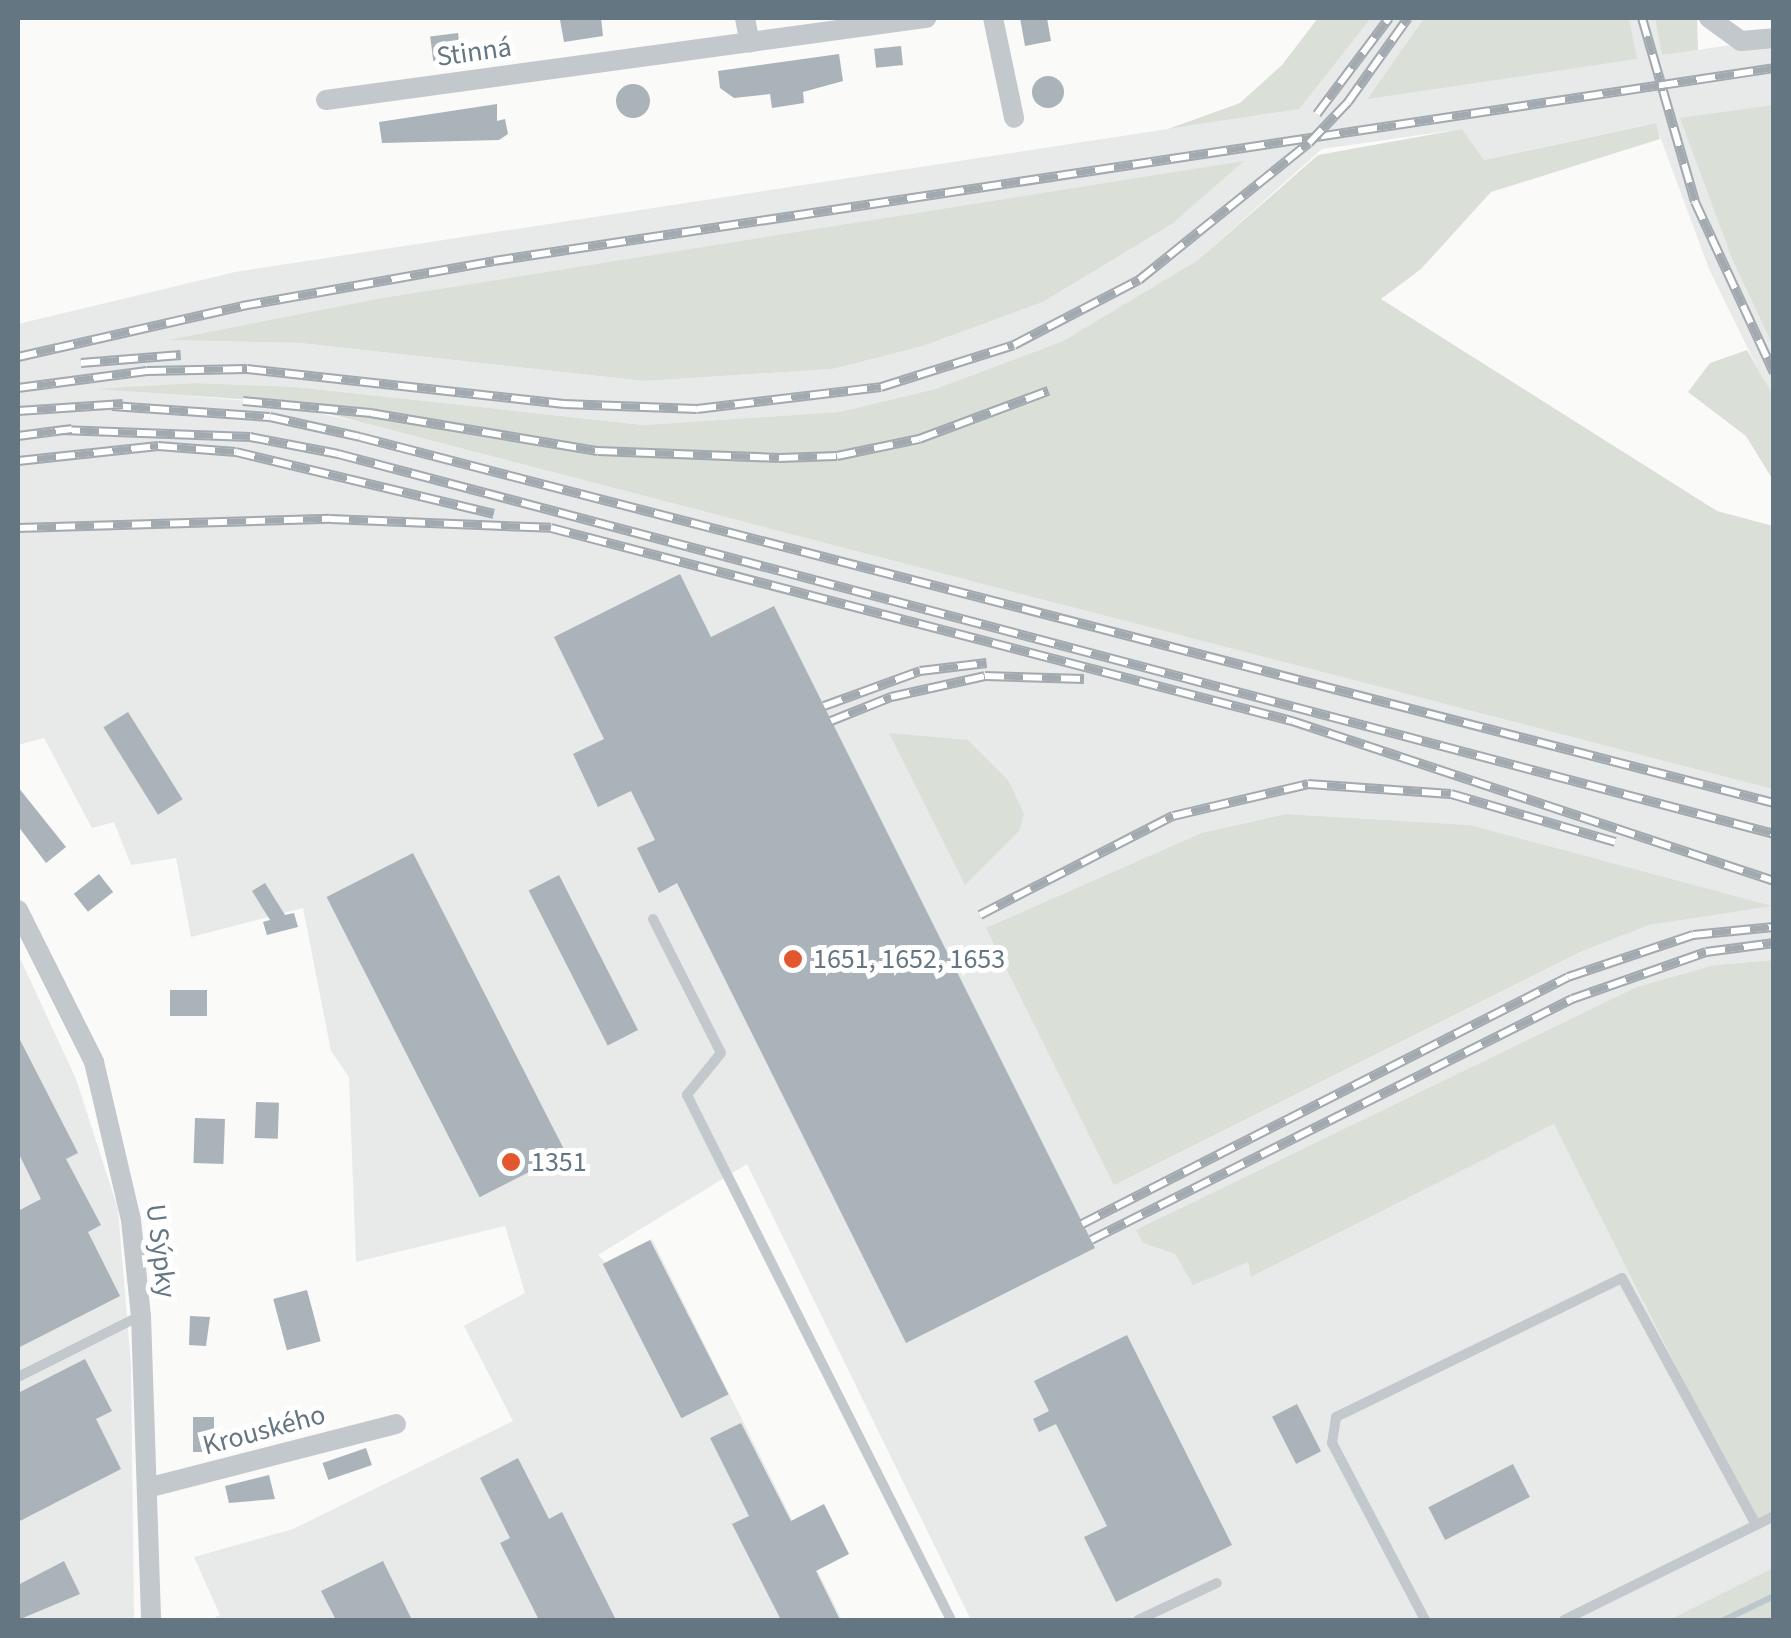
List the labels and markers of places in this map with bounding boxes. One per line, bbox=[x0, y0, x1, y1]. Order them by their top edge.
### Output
place label: 1651, 1652, 1653 bbox=[813, 942, 1005, 976]
marker: 1651, 1652, 1653 bbox=[782, 948, 804, 970]
place label: 1351 bbox=[531, 1145, 587, 1179]
marker: 1351 bbox=[500, 1151, 522, 1173]

